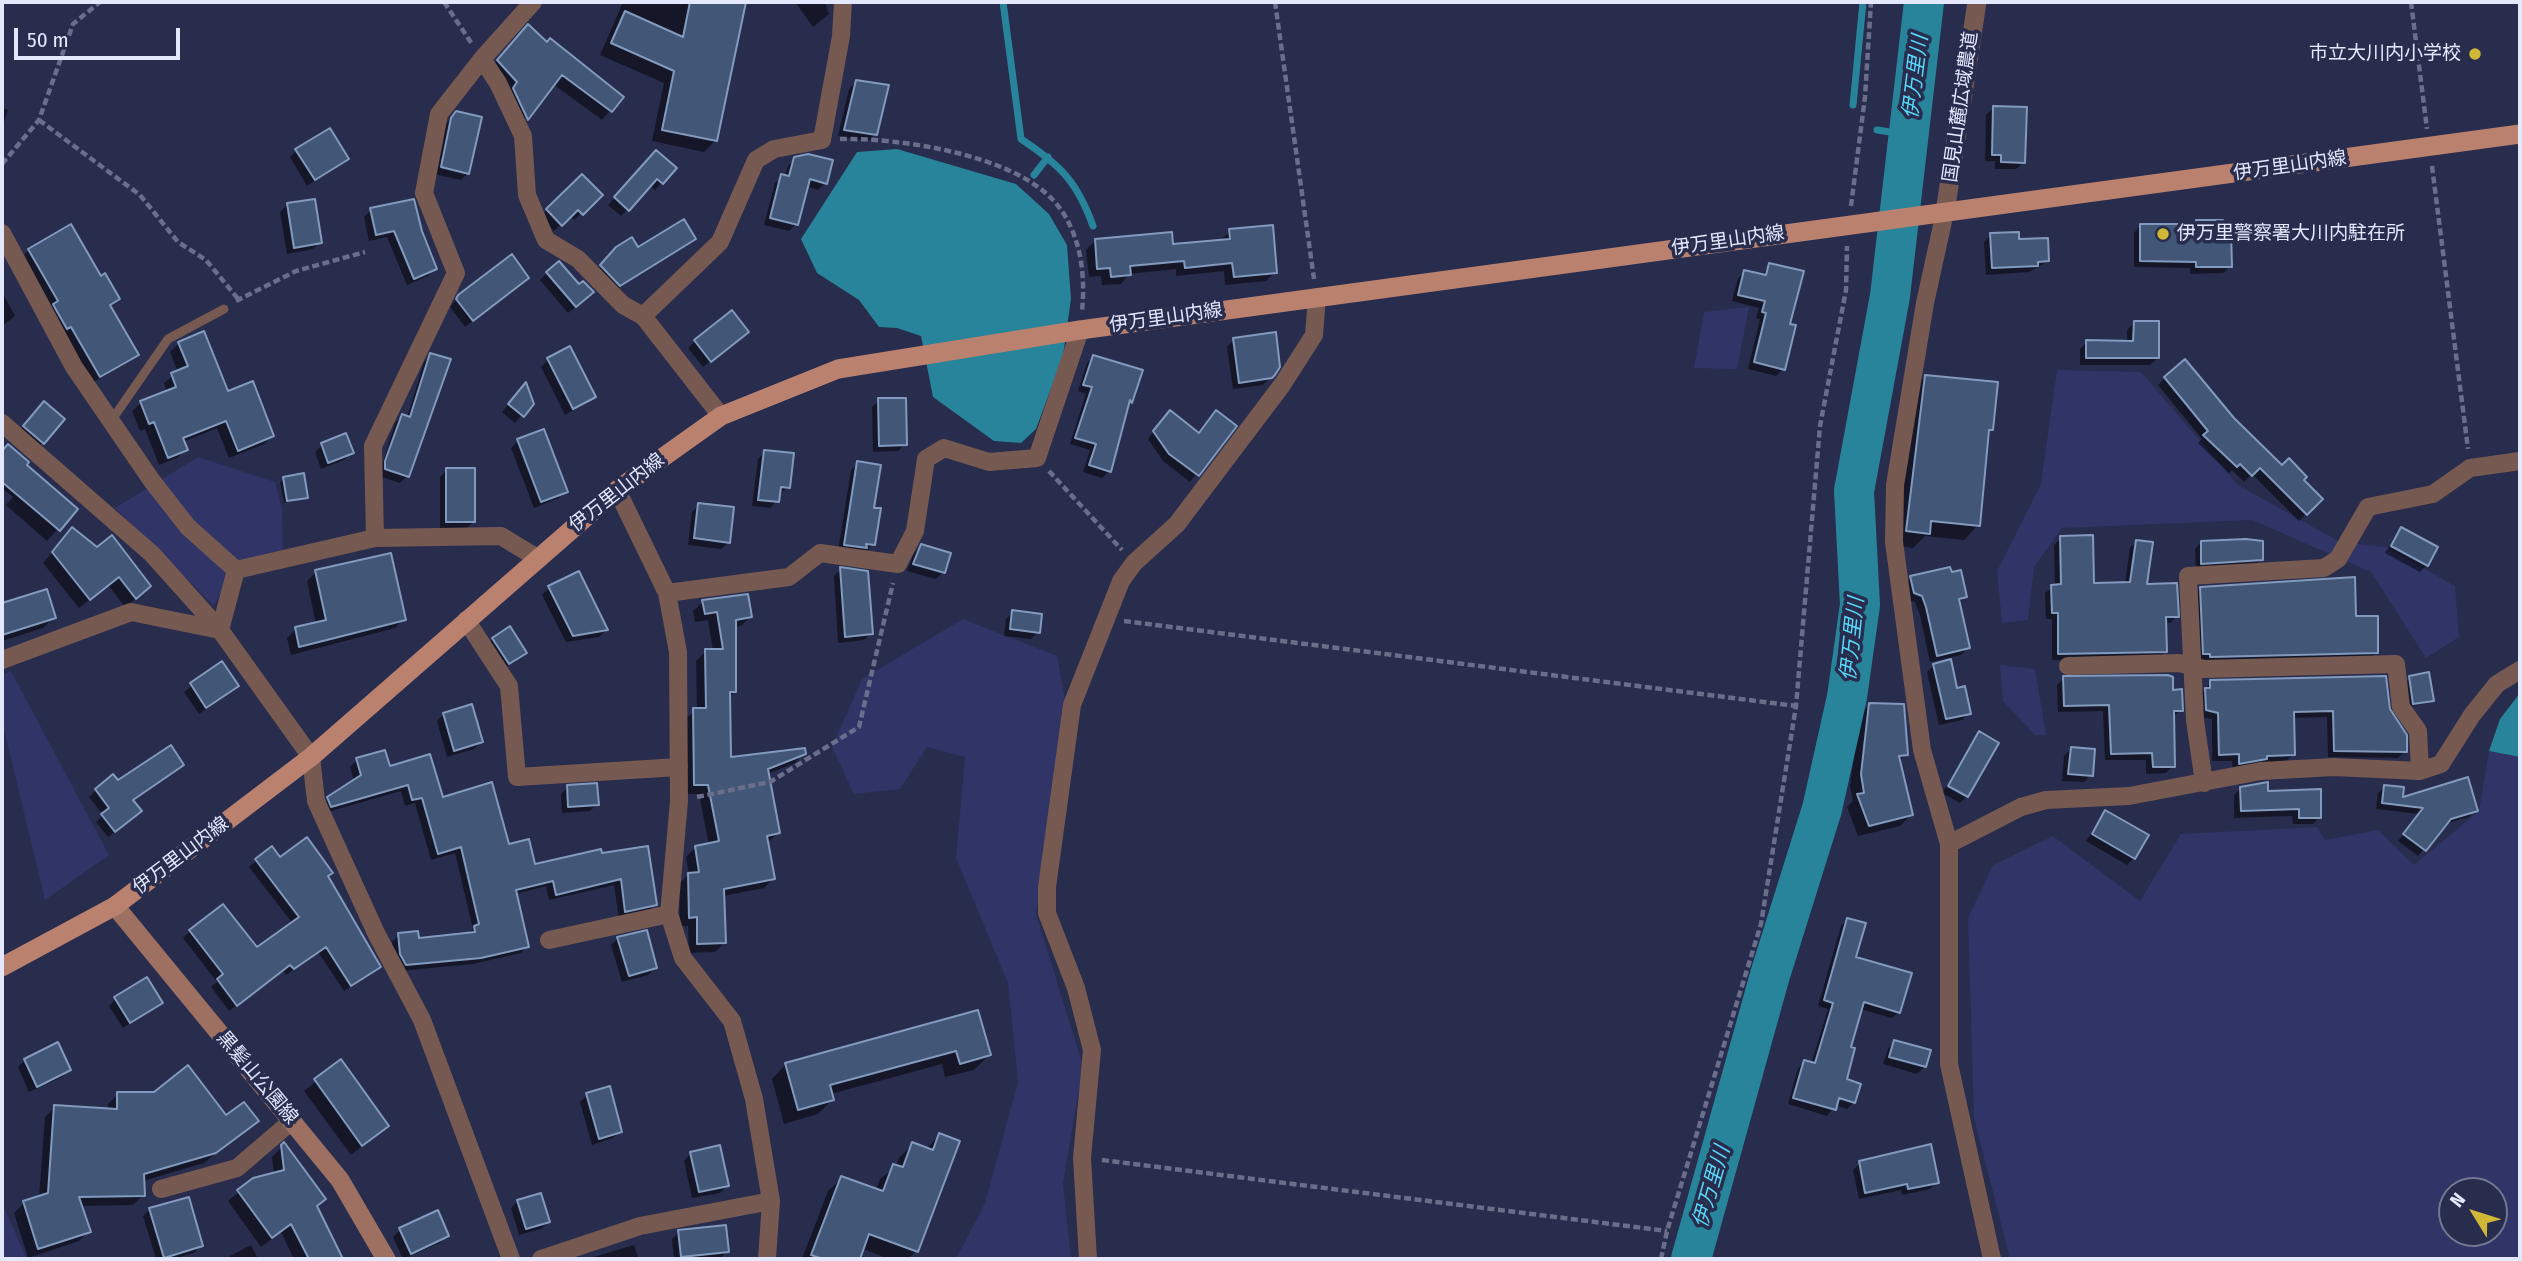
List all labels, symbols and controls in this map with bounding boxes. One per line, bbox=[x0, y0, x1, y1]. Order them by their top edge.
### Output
scale bar bbox=[18, 14, 184, 58]
text: 50 m bbox=[27, 27, 69, 53]
street label: 国見山麓広域農道 bbox=[1939, 30, 1983, 184]
water label: 伊万里川 bbox=[1898, 34, 1934, 120]
place label: 市立大川内小学校 bbox=[2309, 43, 2461, 65]
marker: 市立大川内小学校 bbox=[2467, 46, 2483, 62]
street label: 伊万里山内線 bbox=[2232, 147, 2348, 185]
street label: 伊万里山内線 bbox=[1670, 222, 1786, 260]
place label: 伊万里警察署大川内駐在所 bbox=[2177, 223, 2405, 245]
marker: 伊万里警察署大川内駐在所 bbox=[2155, 226, 2171, 242]
street label: 伊万里山内線 bbox=[1108, 299, 1224, 337]
street label: 伊万里山内線 bbox=[565, 449, 669, 537]
water label: 伊万里川 bbox=[1836, 596, 1870, 682]
street label: 伊万里山内線 bbox=[129, 813, 233, 899]
street label: 黒髪山公園線 bbox=[212, 1027, 302, 1129]
water label: 伊万里川 bbox=[1688, 1143, 1736, 1231]
north arrow bbox=[2438, 1177, 2508, 1247]
text: N bbox=[2445, 1188, 2470, 1212]

